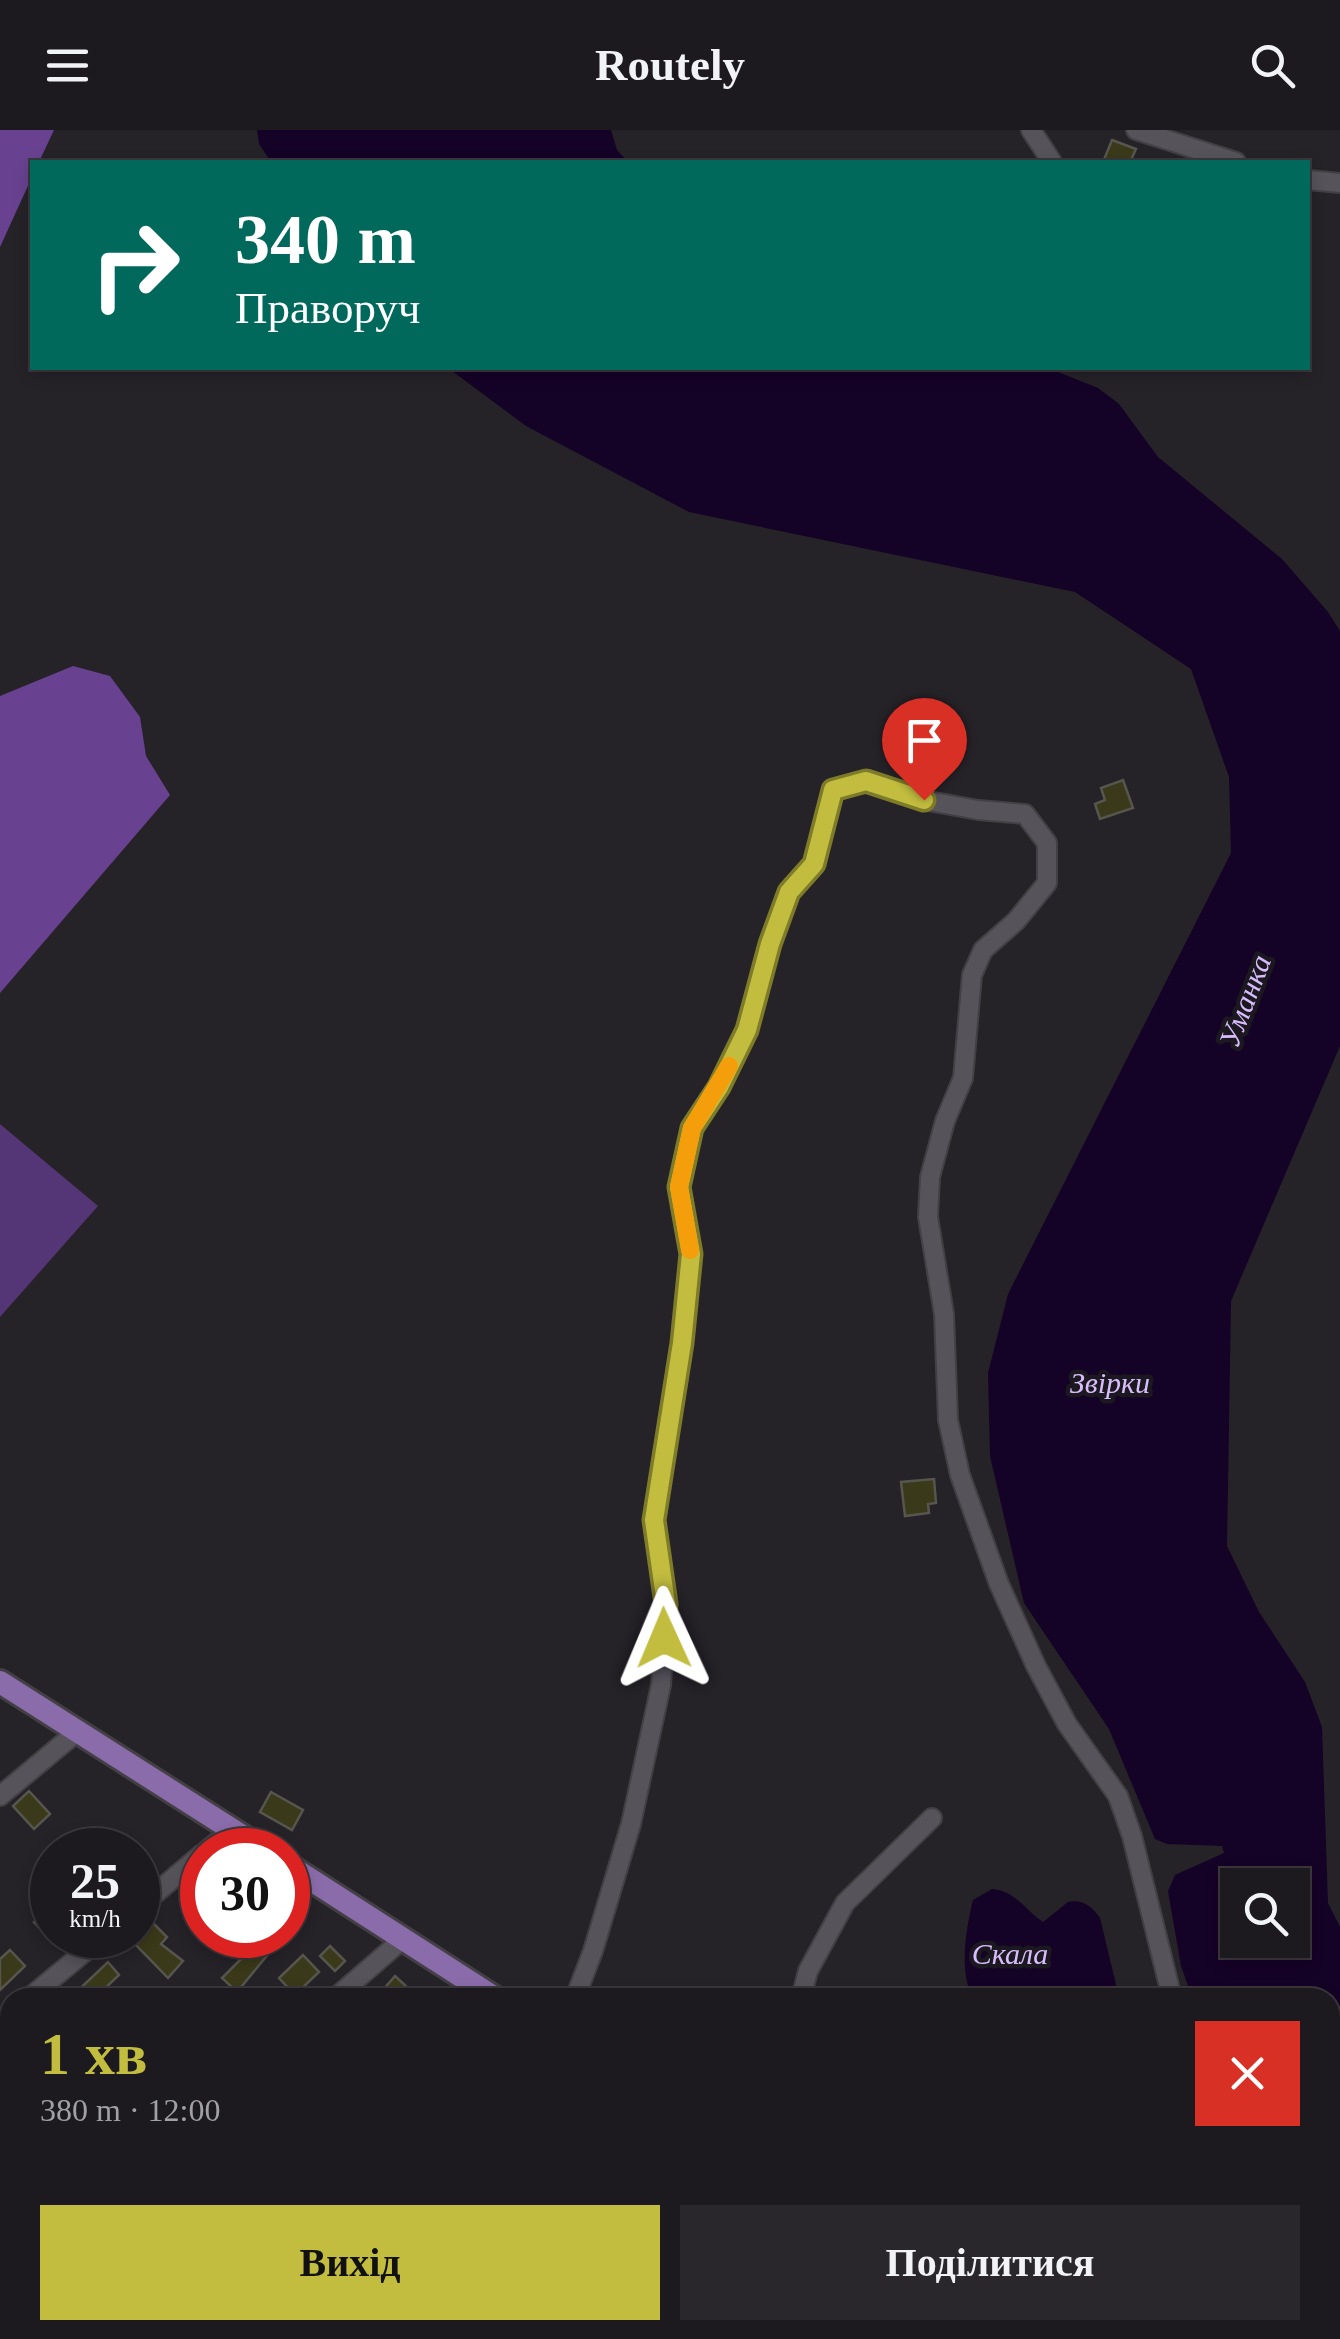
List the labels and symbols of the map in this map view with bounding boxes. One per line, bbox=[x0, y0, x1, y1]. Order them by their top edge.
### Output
pin bbox=[882, 698, 967, 801]
water label: Уманка bbox=[1212, 950, 1277, 1052]
water label: Звірки bbox=[1070, 1366, 1150, 1399]
position arrow bbox=[612, 1586, 716, 1690]
speed limit sign: 30 bbox=[180, 1828, 310, 1958]
water label: Скала bbox=[972, 1937, 1048, 1970]

